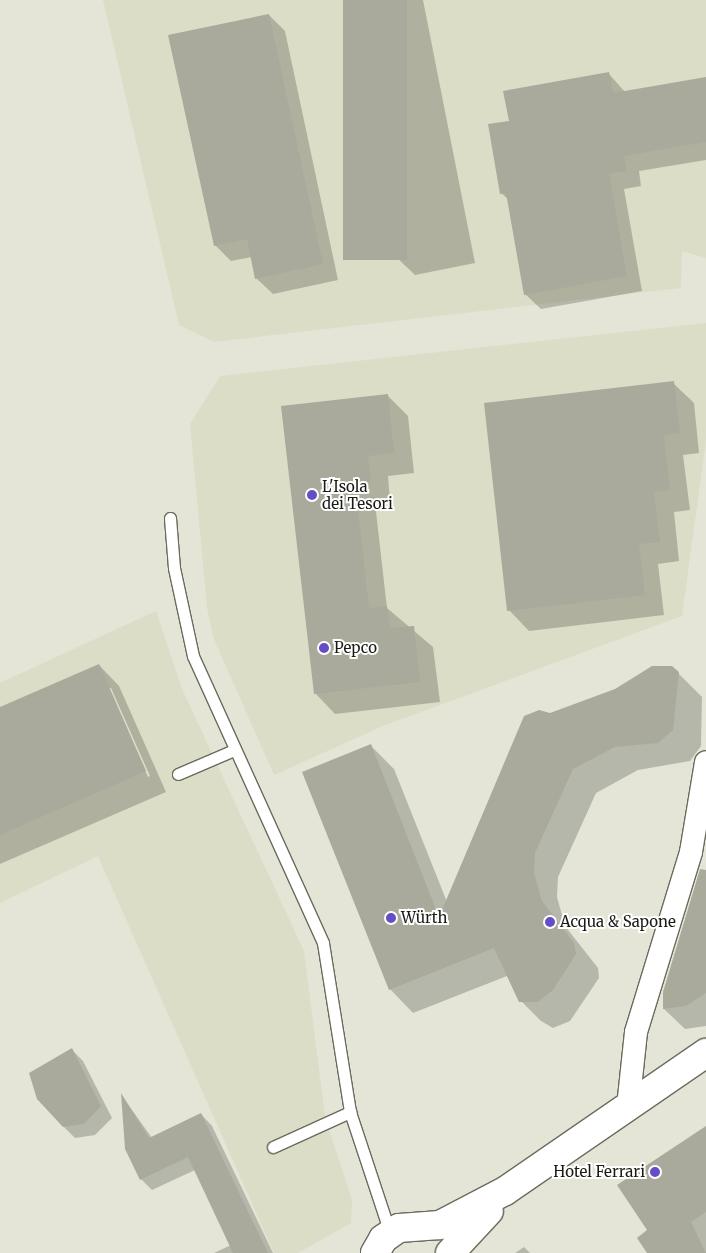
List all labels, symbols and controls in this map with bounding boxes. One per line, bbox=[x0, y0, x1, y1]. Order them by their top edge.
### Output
place label: L'Isola dei Tesori bbox=[322, 477, 393, 512]
marker: L'Isola dei Tesori bbox=[306, 489, 318, 501]
place label: Pepco bbox=[334, 639, 377, 657]
marker: Pepco bbox=[318, 642, 330, 654]
place label: Würth bbox=[401, 909, 447, 927]
marker: Würth bbox=[385, 912, 397, 924]
place label: Acqua & Sapone bbox=[560, 913, 676, 931]
marker: Acqua & Sapone bbox=[544, 916, 556, 928]
place label: Hotel Ferrari bbox=[553, 1163, 645, 1181]
marker: Hotel Ferrari bbox=[649, 1166, 661, 1178]

